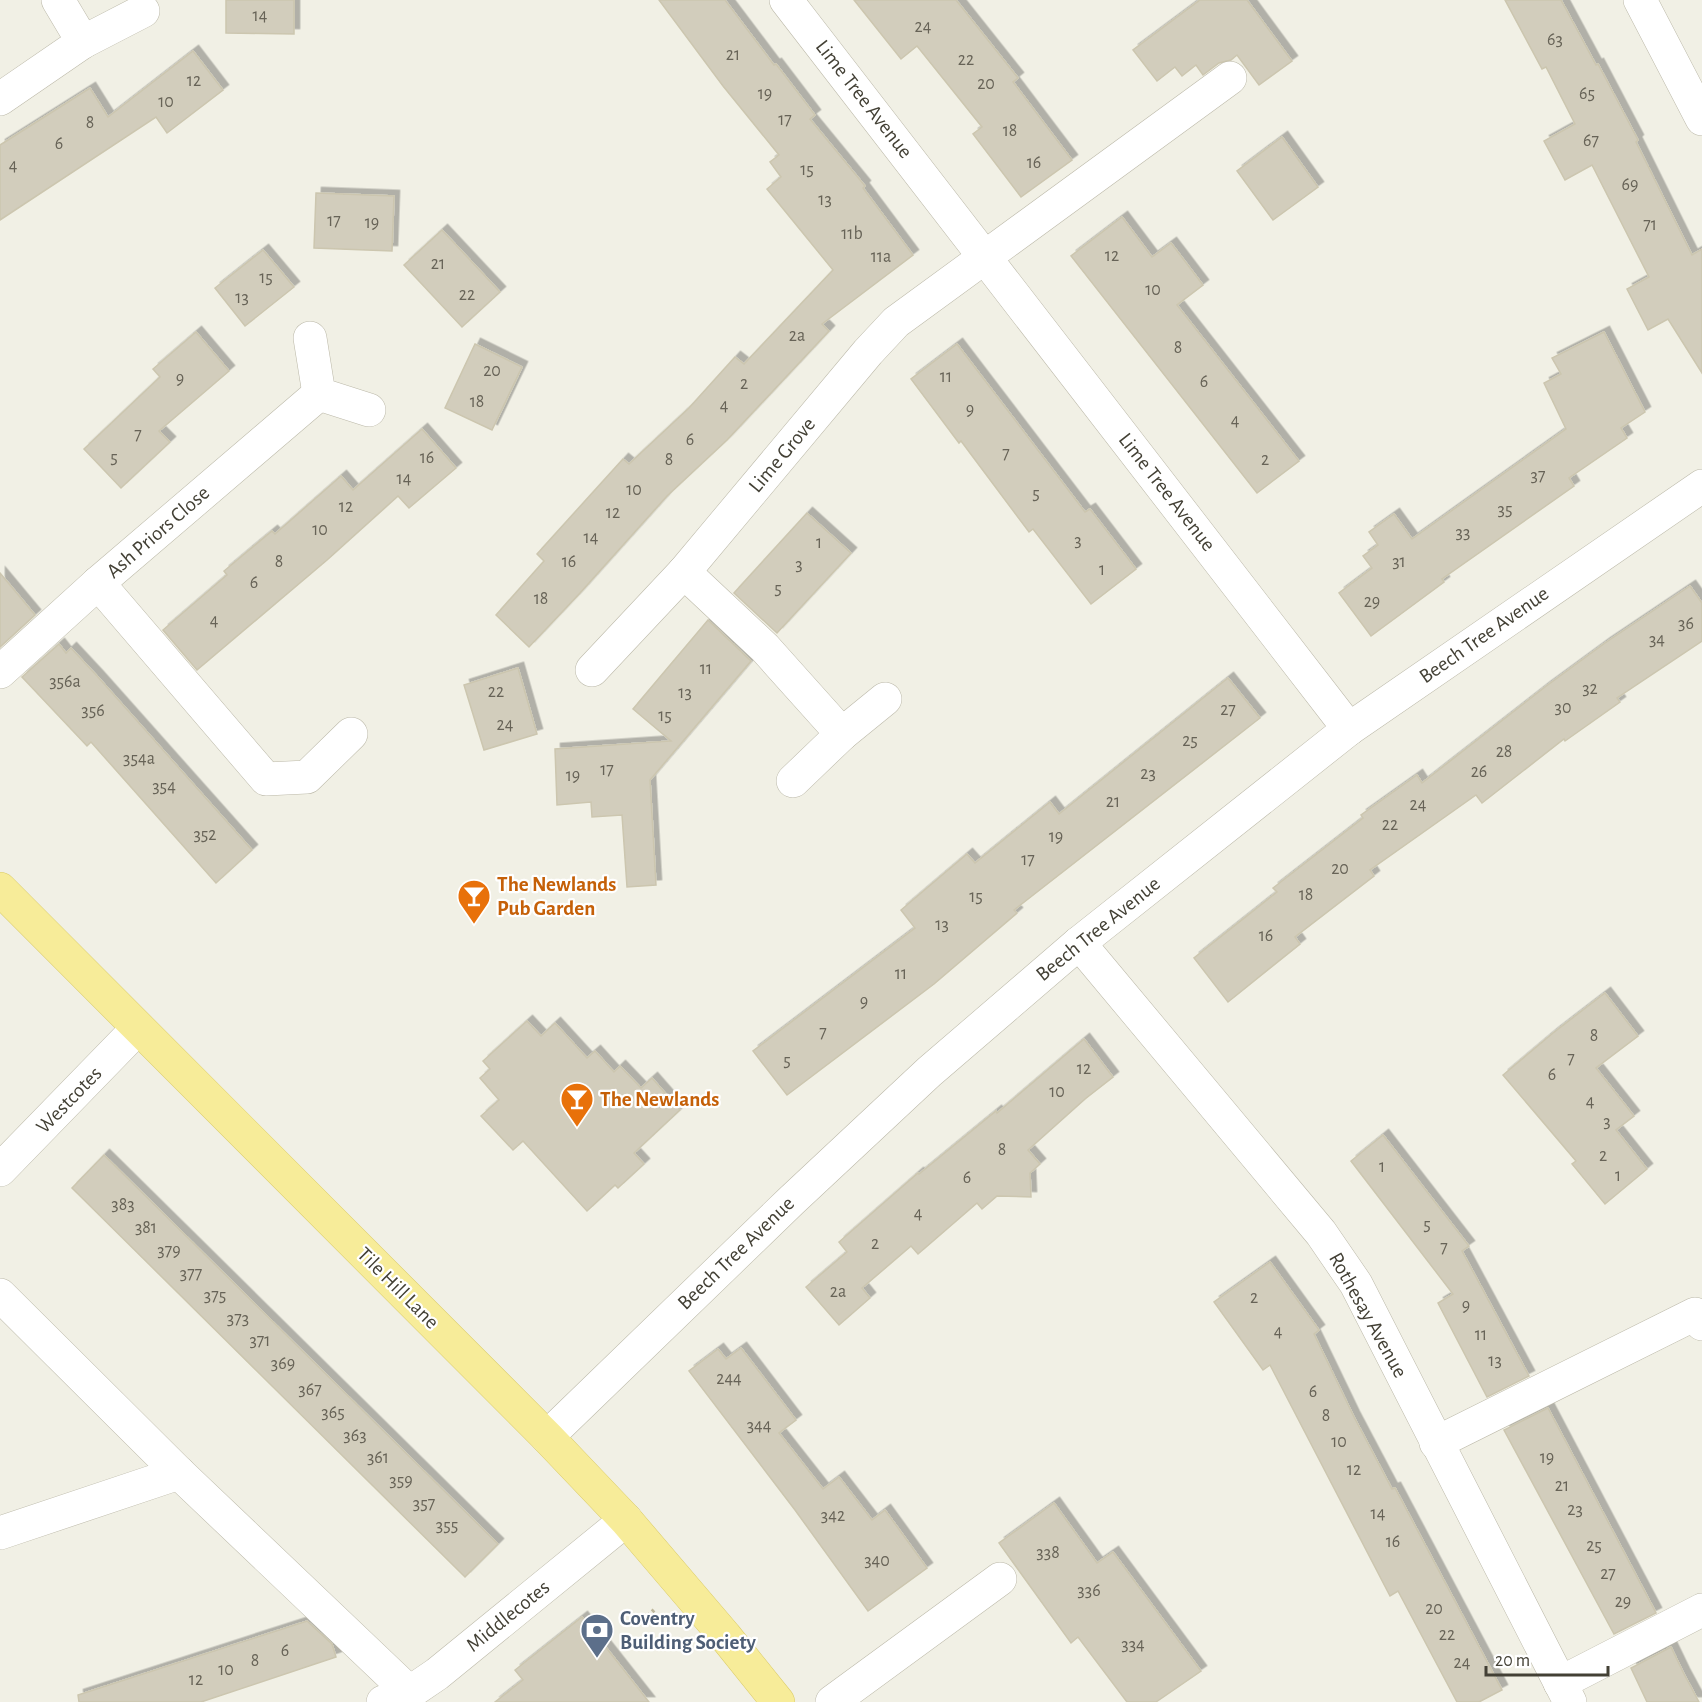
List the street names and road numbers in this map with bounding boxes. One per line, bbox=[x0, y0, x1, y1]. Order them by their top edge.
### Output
street label: Lime Tree Avenue bbox=[812, 36, 916, 162]
street label: Lime Grove bbox=[745, 413, 819, 497]
street label: Lime Tree Avenue bbox=[1115, 429, 1219, 555]
street label: Ash Priors Close bbox=[103, 482, 213, 582]
street label: Beech Tree Avenue bbox=[1415, 583, 1553, 687]
street label: Beech Tree Avenue bbox=[1032, 873, 1164, 985]
street label: Westcotes bbox=[32, 1063, 106, 1137]
street label: Beech Tree Avenue bbox=[674, 1192, 798, 1314]
street label: Tile Hill Lane bbox=[353, 1243, 443, 1333]
street label: Rothesay Avenue bbox=[1325, 1249, 1411, 1381]
street label: Middlecotes bbox=[462, 1576, 554, 1656]

